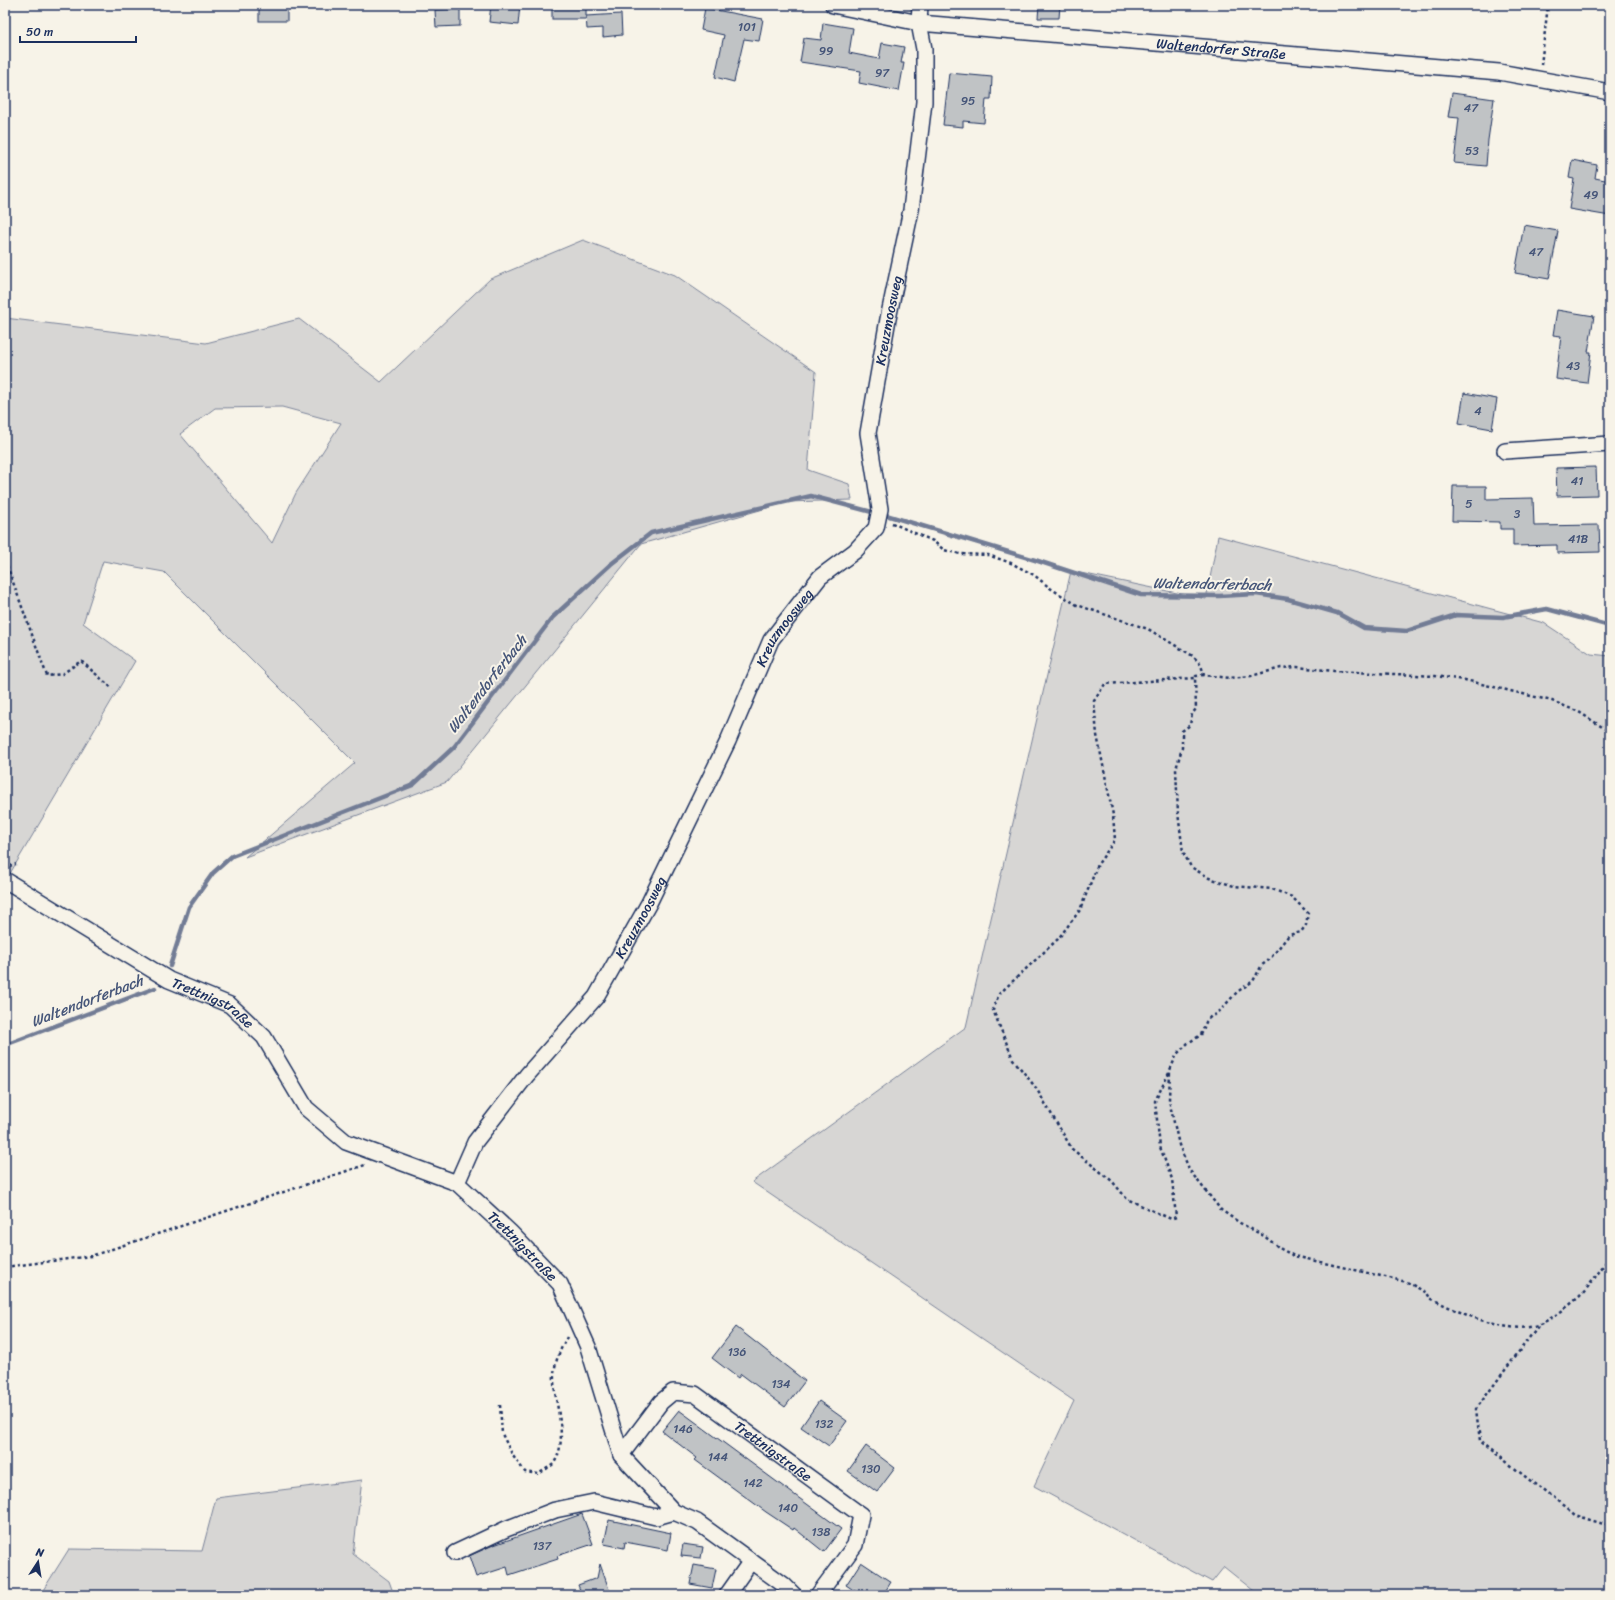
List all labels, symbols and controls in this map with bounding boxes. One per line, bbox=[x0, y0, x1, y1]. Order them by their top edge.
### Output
house number: 101 bbox=[738, 16, 756, 38]
scale bar bbox=[20, 18, 136, 44]
text: 50 m bbox=[26, 21, 53, 43]
street label: Waltendorfer Straße bbox=[1155, 31, 1287, 67]
house number: 99 bbox=[819, 40, 833, 62]
house number: 97 bbox=[875, 62, 890, 84]
house number: 95 bbox=[961, 90, 975, 112]
house number: 47 bbox=[1464, 97, 1479, 119]
house number: 53 bbox=[1465, 140, 1479, 162]
house number: 49 bbox=[1584, 184, 1598, 206]
house number: 47 bbox=[1529, 241, 1544, 263]
street label: Kreuzmoosweg bbox=[868, 273, 910, 367]
house number: 43 bbox=[1566, 355, 1580, 377]
house number: 4 bbox=[1474, 400, 1482, 422]
house number: 41 bbox=[1571, 470, 1583, 492]
house number: 5 bbox=[1465, 493, 1473, 515]
house number: 3 bbox=[1514, 503, 1521, 525]
house number: 41B bbox=[1568, 528, 1589, 550]
water label: Waltendorferbach bbox=[1153, 570, 1273, 598]
street label: Kreuzmoosweg bbox=[749, 583, 820, 671]
water label: Waltendorferbach bbox=[440, 628, 534, 739]
street label: Kreuzmoosweg bbox=[608, 872, 673, 963]
water label: Waltendorferbach bbox=[27, 967, 148, 1034]
street label: Trettnigstraße bbox=[168, 970, 260, 1035]
street label: Trettnigstraße bbox=[481, 1205, 563, 1288]
house number: 136 bbox=[728, 1341, 746, 1363]
house number: 134 bbox=[771, 1373, 791, 1395]
house number: 132 bbox=[815, 1413, 833, 1435]
street label: Trettnigstraße bbox=[729, 1414, 817, 1489]
house number: 146 bbox=[673, 1418, 693, 1440]
house number: 144 bbox=[708, 1446, 729, 1468]
house number: 130 bbox=[861, 1458, 881, 1480]
house number: 142 bbox=[743, 1472, 763, 1494]
house number: 140 bbox=[778, 1497, 799, 1519]
house number: 138 bbox=[812, 1521, 830, 1543]
house number: 137 bbox=[533, 1535, 552, 1557]
north arrow bbox=[18, 1542, 58, 1582]
text: N bbox=[33, 1542, 46, 1563]

